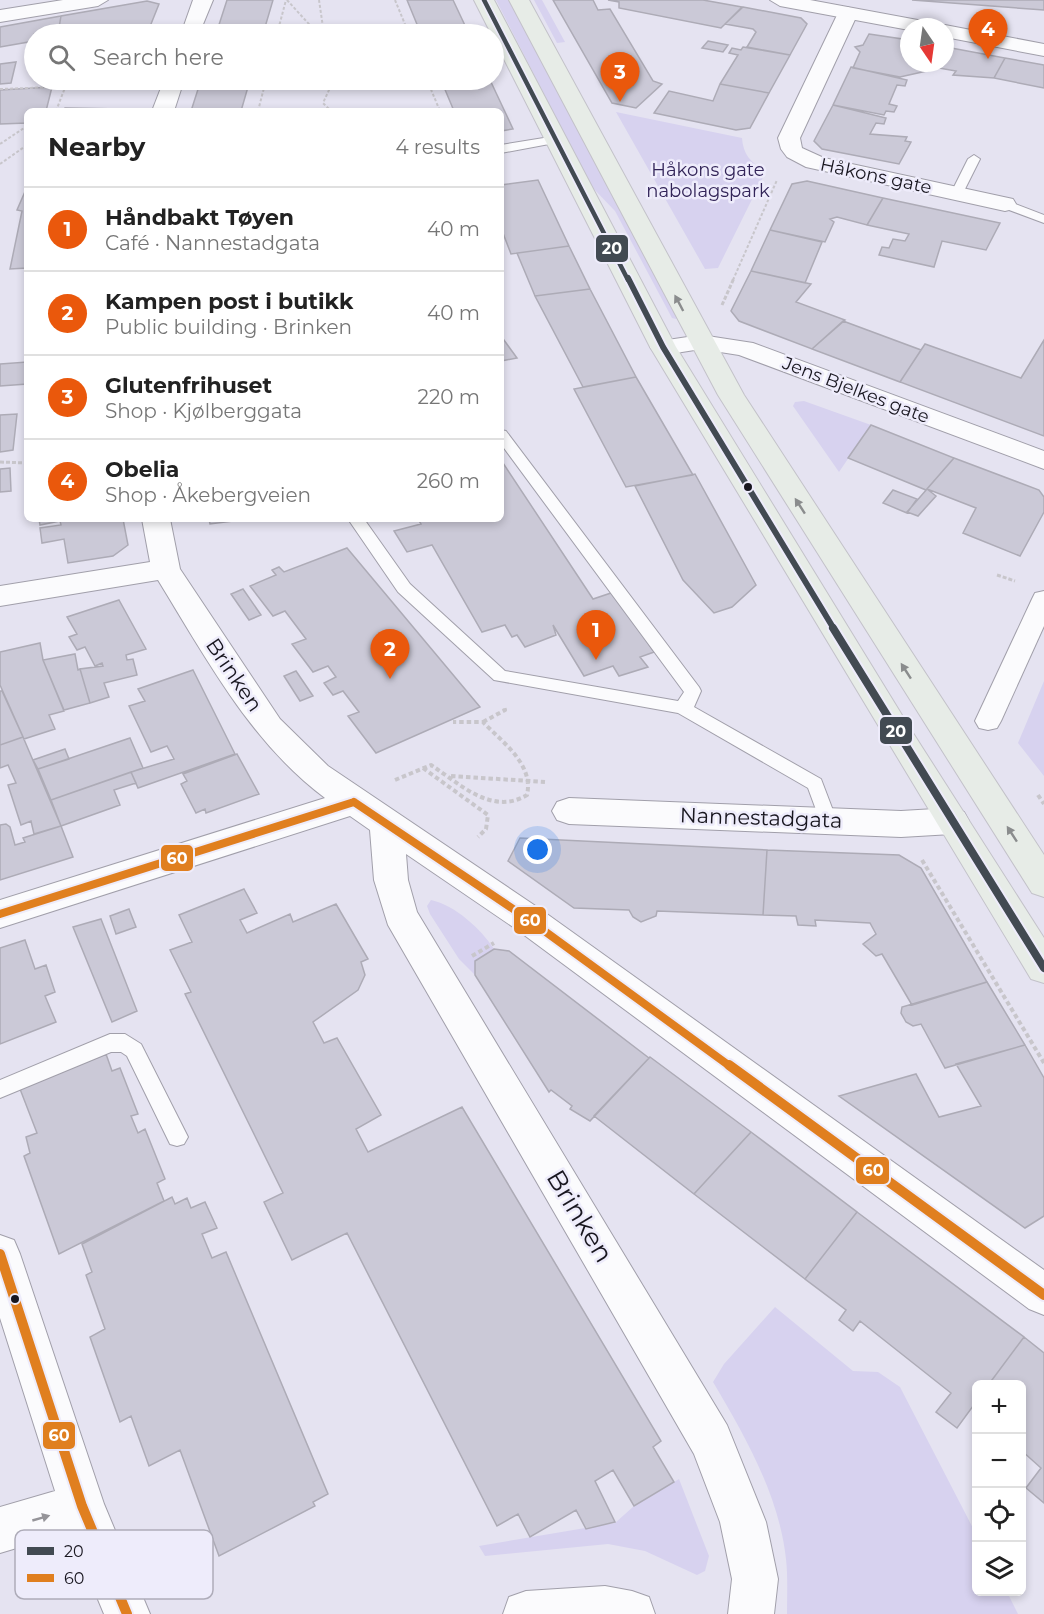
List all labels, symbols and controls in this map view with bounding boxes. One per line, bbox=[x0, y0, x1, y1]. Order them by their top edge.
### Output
pin: 4 bbox=[968, 10, 1008, 59]
north arrow bbox=[900, 18, 954, 72]
search box bbox=[24, 24, 504, 90]
icon: search bbox=[45, 41, 78, 74]
text: Search here bbox=[93, 44, 224, 71]
pin: 3 bbox=[600, 52, 640, 102]
text: Nearby bbox=[48, 131, 145, 163]
text: 4 results bbox=[395, 135, 480, 159]
street label: Håkons gate bbox=[818, 153, 934, 199]
park label: Håkons gate nabolagspark bbox=[646, 159, 770, 202]
text: Håndbakt Tøyen bbox=[105, 204, 294, 231]
text: 1 bbox=[64, 217, 71, 241]
text: 40 m bbox=[427, 217, 480, 241]
text: Café · Nannestadgata bbox=[105, 231, 320, 255]
line badge: 20 bbox=[595, 234, 629, 263]
text: 20 bbox=[602, 239, 622, 258]
text: Kampen post i butikk bbox=[105, 288, 353, 315]
one-way arrow bbox=[675, 294, 684, 311]
text: 2 bbox=[62, 301, 73, 325]
text: 40 m bbox=[427, 301, 480, 325]
text: Public building · Brinken bbox=[105, 315, 352, 339]
street label: Jens Bjelkes gate bbox=[779, 352, 933, 428]
text: Glutenfrihuset bbox=[105, 372, 272, 399]
text: 3 bbox=[62, 385, 73, 409]
text: 220 m bbox=[418, 385, 480, 409]
text: Shop · Kjølberggata bbox=[105, 399, 302, 423]
text: Obelia bbox=[105, 456, 179, 483]
text: 4 bbox=[61, 469, 74, 493]
text: 260 m bbox=[417, 469, 480, 493]
unlabelled marker bbox=[742, 481, 754, 493]
text: Shop · Åkebergveien bbox=[105, 483, 311, 507]
one-way arrow bbox=[795, 498, 806, 515]
pin: 1 bbox=[576, 610, 616, 660]
pin: 2 bbox=[370, 630, 410, 679]
street label: Brinken bbox=[201, 633, 268, 716]
one-way arrow bbox=[900, 662, 911, 679]
line badge: 20 bbox=[879, 716, 913, 745]
text: 20 bbox=[886, 722, 906, 741]
street label: Nannestadgata bbox=[679, 802, 843, 833]
one-way arrow bbox=[1007, 826, 1018, 842]
your location bbox=[523, 835, 552, 864]
line badge: 60 bbox=[160, 844, 194, 872]
text: 60 bbox=[166, 849, 188, 868]
line badge: 60 bbox=[513, 906, 547, 935]
text: 60 bbox=[519, 911, 541, 930]
line badge: 60 bbox=[855, 1156, 890, 1185]
text: 60 bbox=[862, 1161, 884, 1180]
street label: Brinken bbox=[540, 1164, 620, 1268]
unlabelled marker bbox=[9, 1293, 21, 1305]
map controls bbox=[972, 1380, 1026, 1596]
button: + bbox=[972, 1380, 1026, 1434]
line badge: 60 bbox=[42, 1421, 76, 1450]
text: 60 bbox=[48, 1426, 70, 1445]
button: − bbox=[972, 1434, 1026, 1488]
button: locate bbox=[972, 1488, 1026, 1542]
one-way arrow bbox=[32, 1513, 50, 1522]
legend bbox=[15, 1530, 213, 1599]
text: 20 bbox=[64, 1542, 84, 1561]
button: layers bbox=[972, 1542, 1026, 1596]
text: 60 bbox=[64, 1569, 84, 1588]

